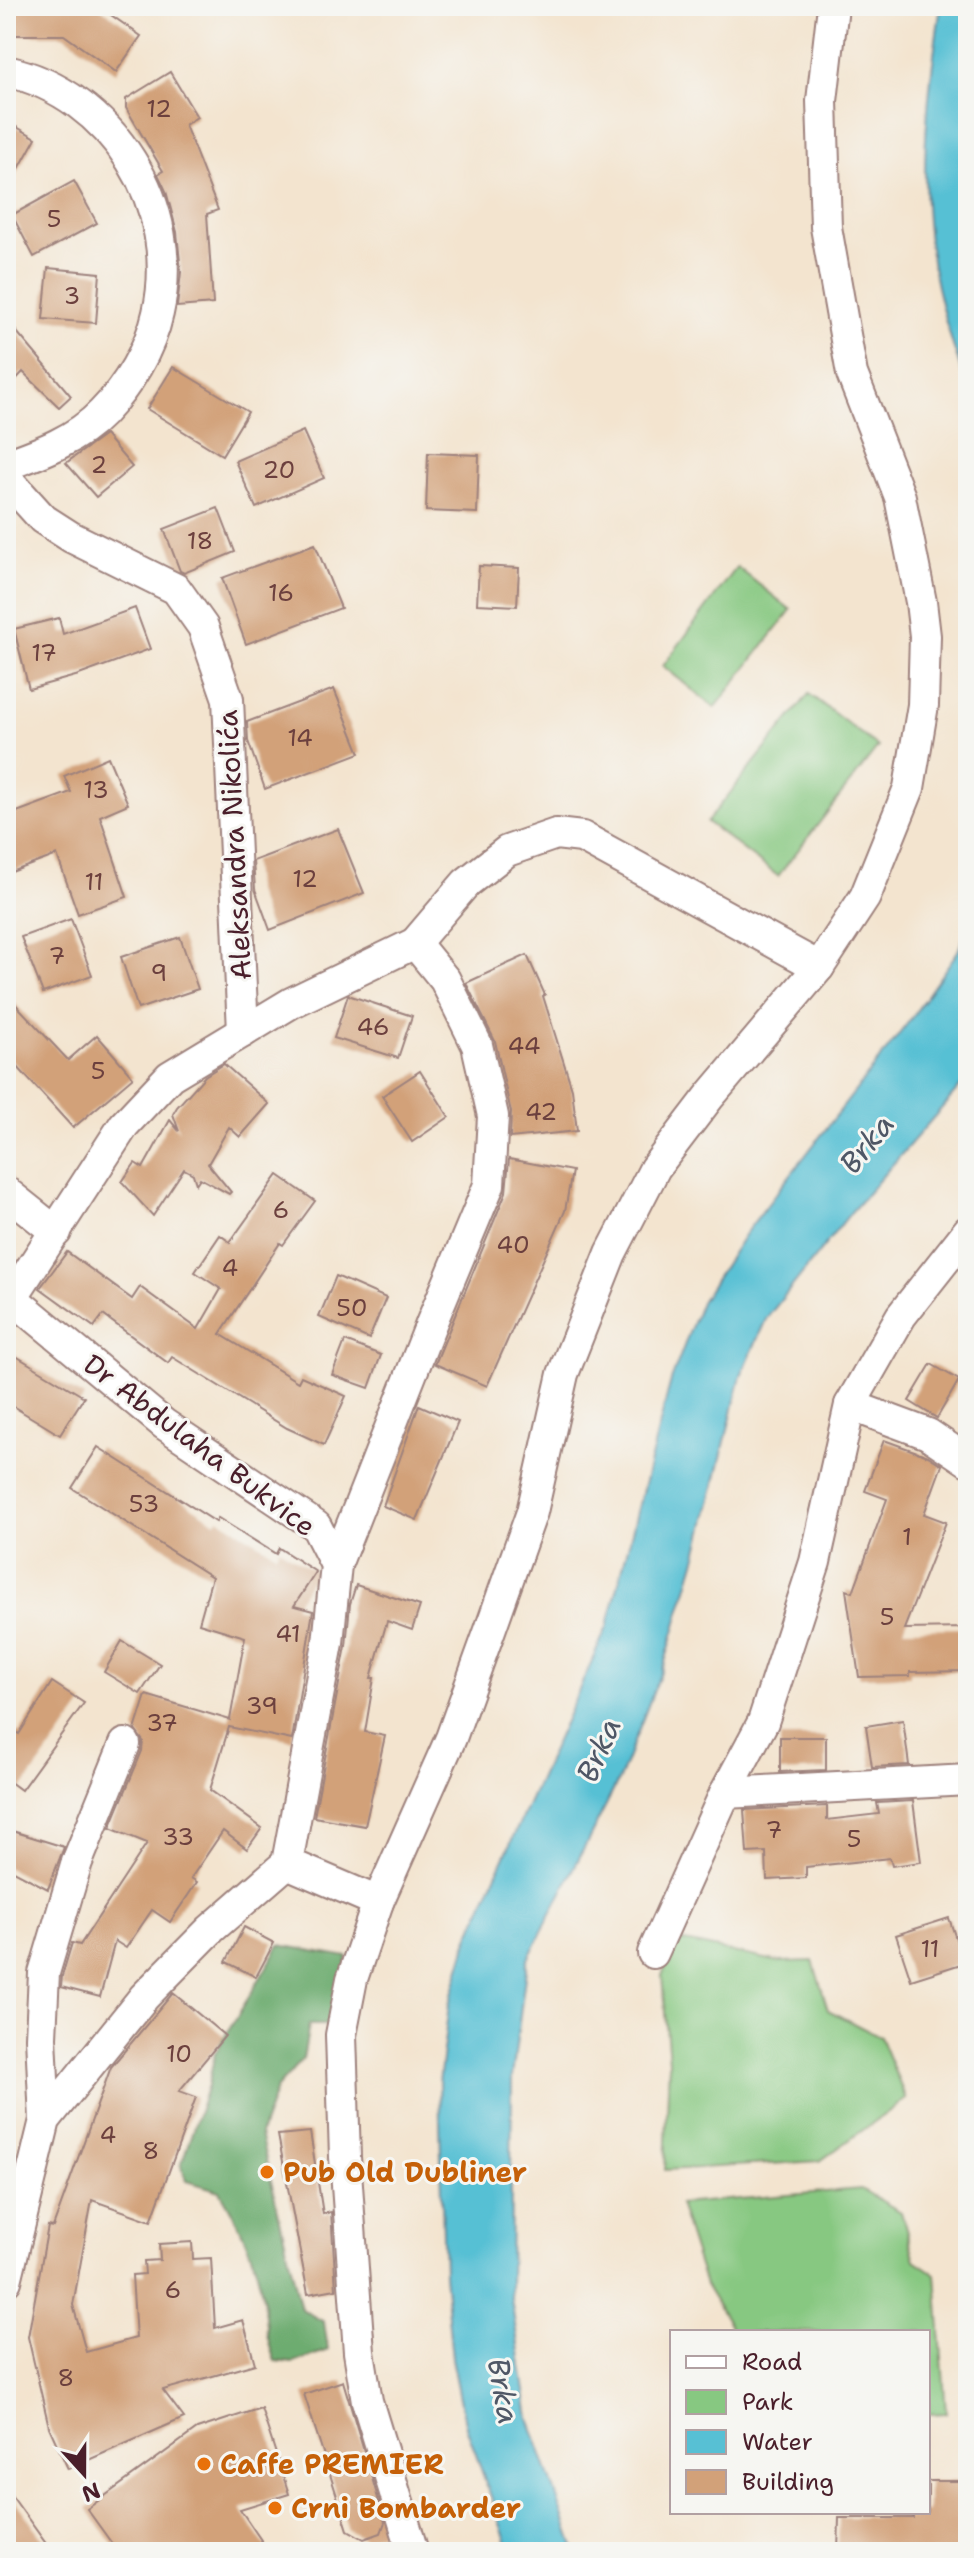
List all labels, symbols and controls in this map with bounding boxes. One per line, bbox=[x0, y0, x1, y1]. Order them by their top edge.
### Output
house number: 12 bbox=[146, 93, 172, 125]
house number: 5 bbox=[47, 203, 61, 235]
house number: 3 bbox=[64, 280, 80, 312]
house number: 2 bbox=[91, 449, 107, 481]
house number: 20 bbox=[263, 454, 295, 486]
house number: 18 bbox=[187, 525, 213, 557]
house number: 16 bbox=[268, 577, 294, 609]
house number: 17 bbox=[31, 637, 57, 669]
street label: Aleksandra Nikolića bbox=[208, 709, 260, 981]
house number: 14 bbox=[287, 722, 313, 754]
house number: 13 bbox=[83, 774, 109, 806]
house number: 12 bbox=[292, 863, 318, 895]
house number: 11 bbox=[84, 866, 104, 898]
house number: 7 bbox=[49, 940, 65, 972]
house number: 9 bbox=[151, 957, 167, 989]
house number: 46 bbox=[356, 1011, 390, 1043]
house number: 44 bbox=[508, 1030, 540, 1062]
house number: 5 bbox=[91, 1055, 105, 1087]
house number: 42 bbox=[525, 1096, 557, 1128]
water label: Brka bbox=[830, 1105, 903, 1182]
house number: 6 bbox=[273, 1194, 289, 1226]
house number: 40 bbox=[496, 1229, 530, 1261]
house number: 4 bbox=[222, 1252, 238, 1284]
house number: 50 bbox=[336, 1292, 368, 1324]
street label: Dr Abdulaha Bukvice bbox=[76, 1345, 324, 1545]
house number: 53 bbox=[129, 1488, 159, 1520]
house number: 1 bbox=[902, 1521, 912, 1553]
house number: 5 bbox=[880, 1601, 894, 1633]
house number: 41 bbox=[275, 1618, 301, 1650]
house number: 39 bbox=[246, 1690, 278, 1722]
house number: 37 bbox=[146, 1707, 178, 1739]
water label: Brka bbox=[566, 1711, 631, 1788]
house number: 7 bbox=[766, 1814, 782, 1846]
house number: 33 bbox=[162, 1821, 194, 1853]
house number: 5 bbox=[847, 1823, 861, 1855]
house number: 11 bbox=[920, 1933, 940, 1965]
house number: 10 bbox=[166, 2038, 192, 2070]
house number: 4 bbox=[100, 2119, 116, 2151]
house number: 8 bbox=[143, 2135, 159, 2167]
place label: Pub Old Dubliner bbox=[283, 2153, 527, 2191]
marker: Pub Old Dubliner bbox=[258, 2163, 276, 2181]
house number: 6 bbox=[165, 2274, 181, 2306]
legend bbox=[670, 2330, 930, 2514]
text: Road bbox=[742, 2346, 802, 2378]
water label: Brka bbox=[478, 2355, 529, 2427]
house number: 8 bbox=[58, 2362, 74, 2394]
text: Park bbox=[742, 2386, 794, 2418]
text: Water bbox=[742, 2426, 813, 2458]
north arrow bbox=[44, 2434, 124, 2514]
place label: Caffe PREMIER bbox=[220, 2445, 444, 2483]
marker: Caffe PREMIER bbox=[195, 2455, 213, 2473]
text: Building bbox=[742, 2466, 834, 2498]
text: N bbox=[78, 2476, 104, 2509]
place label: Crni Bombarder bbox=[291, 2489, 521, 2527]
marker: Crni Bombarder bbox=[266, 2499, 284, 2517]

